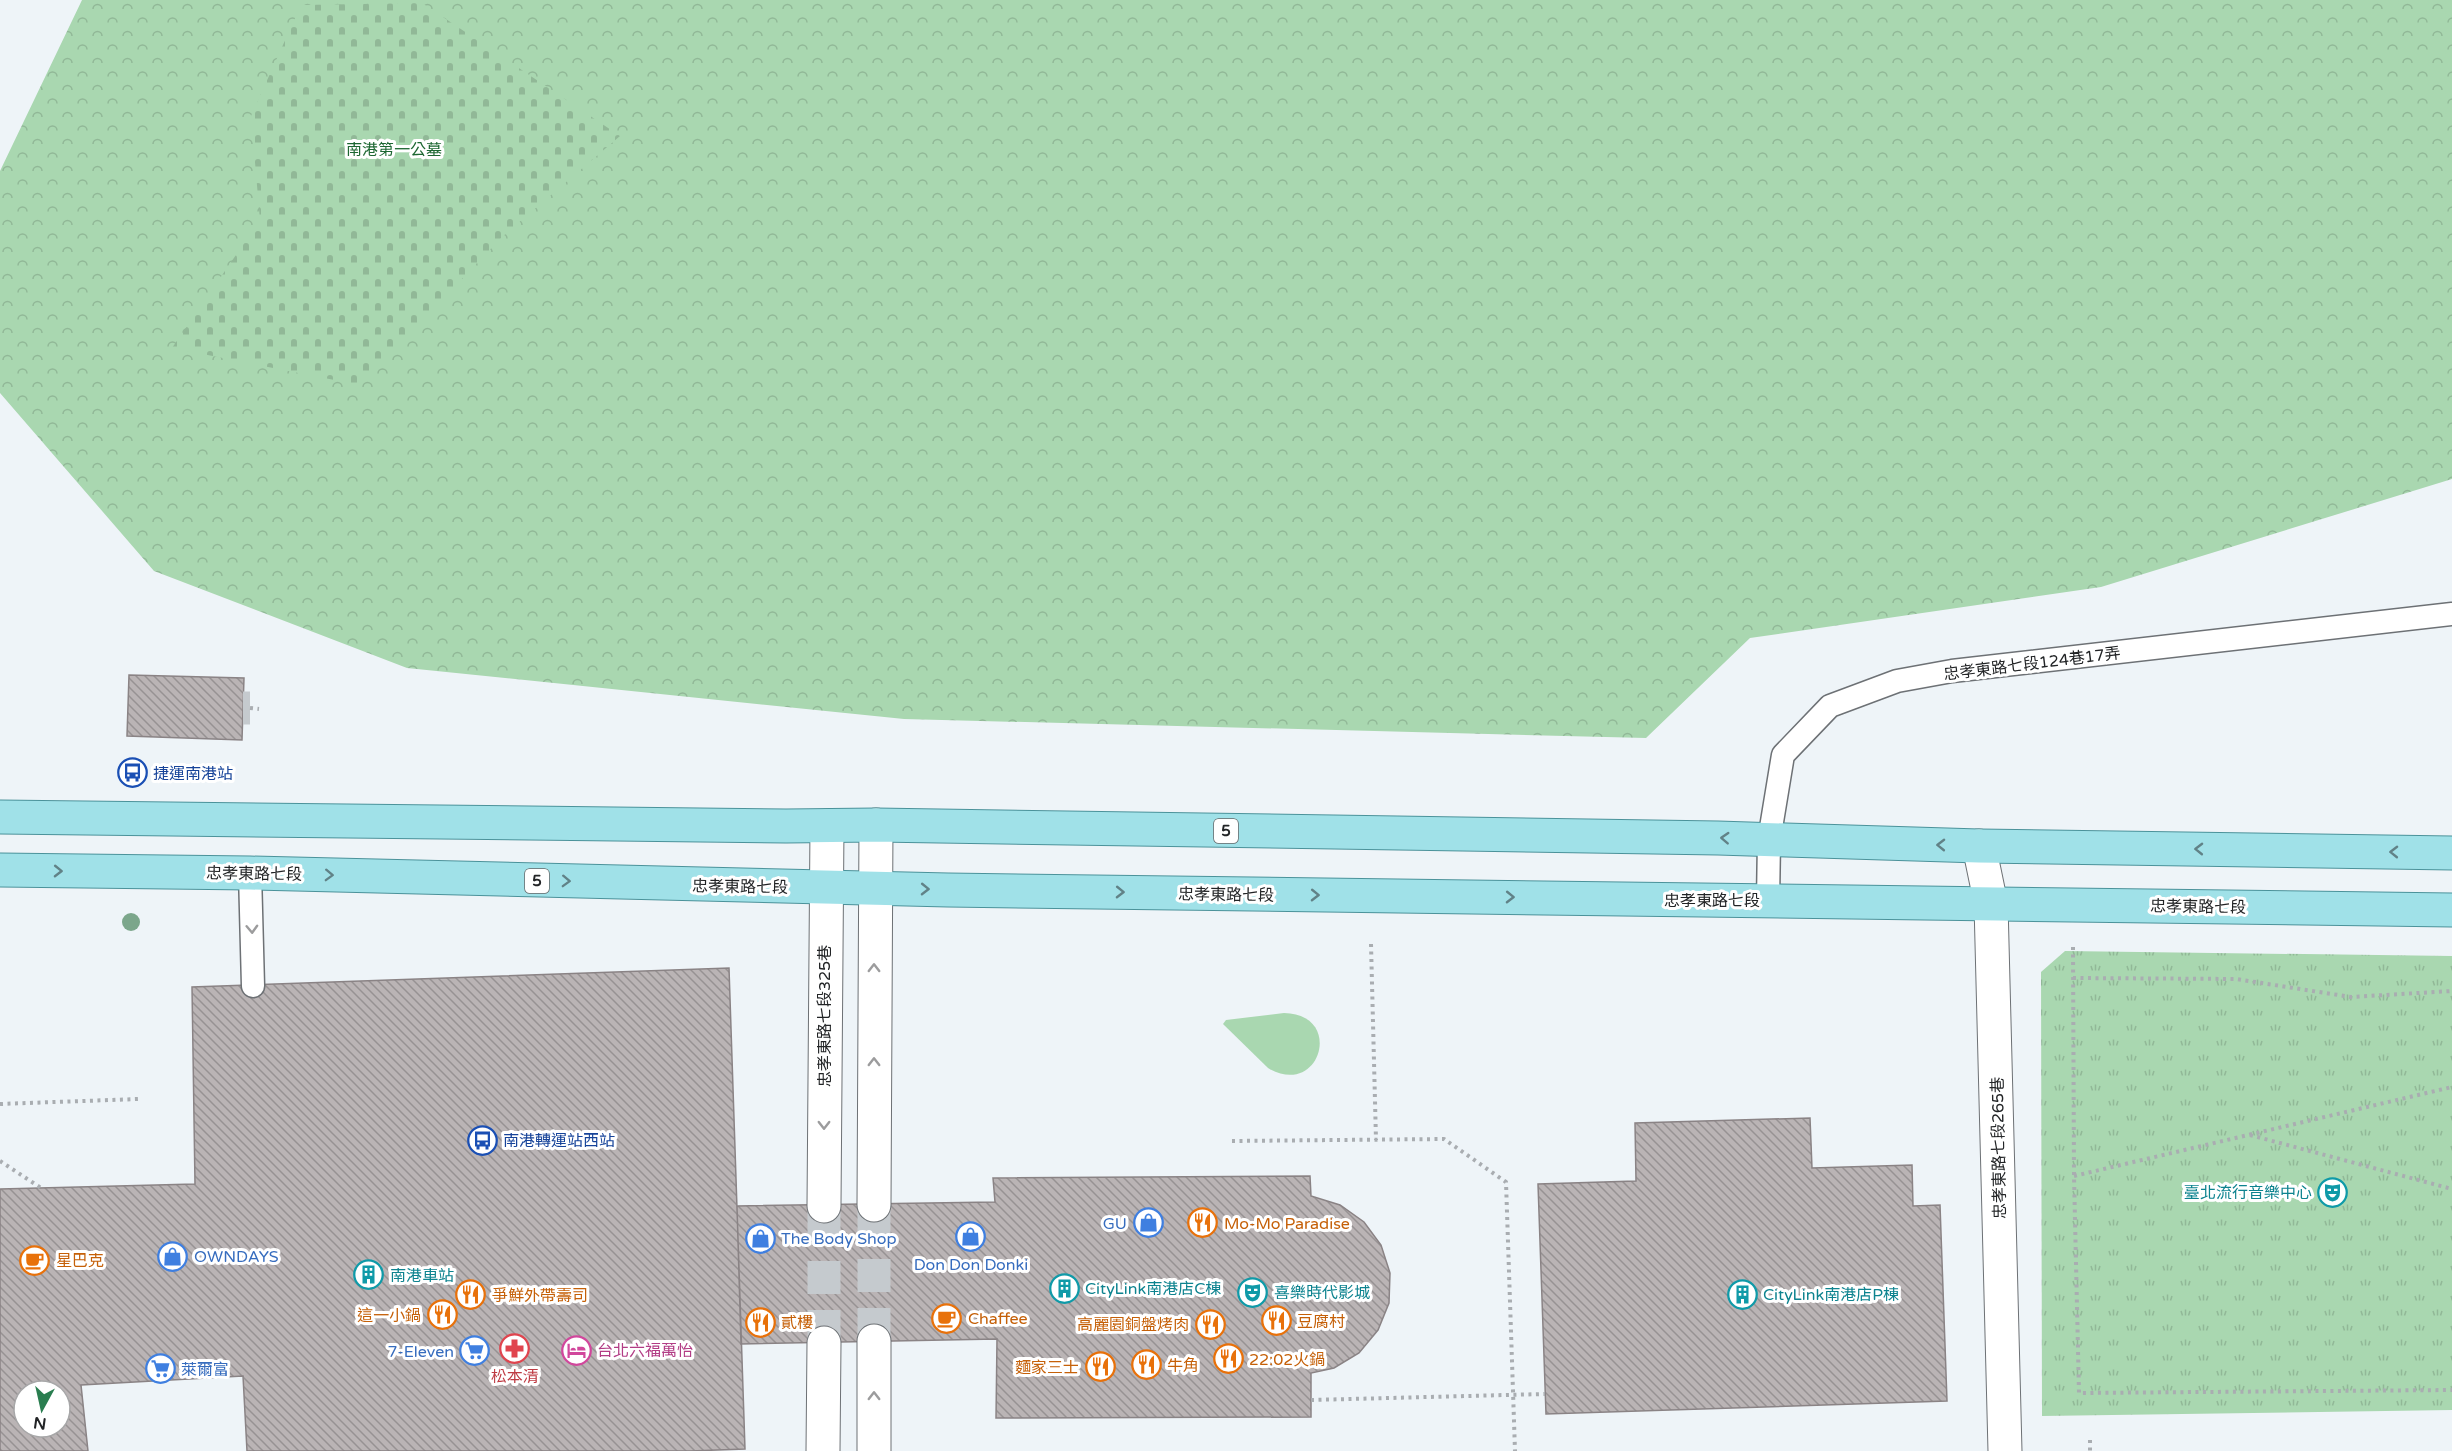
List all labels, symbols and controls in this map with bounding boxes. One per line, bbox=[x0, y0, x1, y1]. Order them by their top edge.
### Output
park label: 南港第一公墓 bbox=[346, 140, 442, 160]
street label: 忠孝東路七段124巷17弄 bbox=[1942, 643, 2122, 685]
bus stop icon: 捷運南港站 bbox=[116, 757, 148, 789]
place label: 捷運南港站 bbox=[153, 764, 233, 784]
road number: 5 bbox=[1214, 819, 1238, 843]
one-way arrow bbox=[1720, 832, 1729, 845]
one-way arrow bbox=[1936, 838, 1945, 851]
one-way arrow bbox=[2194, 843, 2203, 855]
one-way arrow bbox=[2389, 846, 2398, 858]
street label: 忠孝東路七段 bbox=[206, 863, 302, 885]
one-way arrow bbox=[54, 865, 63, 877]
one-way arrow bbox=[325, 869, 334, 881]
road number: 5 bbox=[525, 869, 549, 893]
one-way arrow bbox=[562, 875, 571, 888]
street label: 忠孝東路七段 bbox=[692, 876, 788, 898]
one-way arrow bbox=[921, 883, 930, 896]
street label: 忠孝東路七段 bbox=[1178, 884, 1274, 906]
one-way arrow bbox=[1116, 886, 1125, 898]
one-way arrow bbox=[1311, 888, 1320, 901]
one-way arrow bbox=[1506, 891, 1515, 904]
street label: 忠孝東路七段 bbox=[1664, 891, 1760, 911]
street label: 忠孝東路七段 bbox=[2150, 896, 2246, 918]
one-way arrow bbox=[245, 925, 258, 934]
street label: 忠孝東路七段325巷 bbox=[815, 945, 835, 1087]
one-way arrow bbox=[868, 963, 880, 972]
one-way arrow bbox=[868, 1058, 880, 1067]
street label: 忠孝東路七段265巷 bbox=[1988, 1077, 2010, 1219]
one-way arrow bbox=[818, 1121, 830, 1130]
bus stop icon: 南港轉運站西站 bbox=[466, 1124, 498, 1156]
place label: 南港轉運站西站 bbox=[503, 1131, 615, 1151]
theatre icon: 臺北流行音樂中心 bbox=[2317, 1176, 2349, 1208]
place label: 臺北流行音樂中心 bbox=[2184, 1183, 2312, 1203]
shop icon: GU bbox=[1132, 1207, 1164, 1239]
restaurant icon: Mo-Mo Paradise bbox=[1187, 1207, 1219, 1239]
place label: GU bbox=[1103, 1214, 1127, 1234]
place label: Mo-Mo Paradise bbox=[1224, 1214, 1350, 1234]
shop icon: Don Don Donki bbox=[955, 1220, 987, 1252]
shop icon: The Body Shop bbox=[744, 1222, 776, 1254]
place label: The Body Shop bbox=[781, 1229, 897, 1249]
shop icon: OWNDAYS bbox=[157, 1240, 189, 1272]
cafe icon: 星巴克 bbox=[19, 1244, 51, 1276]
place label: OWNDAYS bbox=[194, 1247, 279, 1267]
place label: 星巴克 bbox=[56, 1251, 104, 1271]
place label: Don Don Donki bbox=[914, 1255, 1028, 1275]
building icon: 南港車站 bbox=[353, 1259, 385, 1291]
place label: 南港車站 bbox=[390, 1266, 454, 1286]
building icon: CityLink南港店C棟 bbox=[1048, 1272, 1080, 1304]
theatre icon: 喜樂時代影城 bbox=[1237, 1276, 1269, 1308]
building icon: CityLink南港店P棟 bbox=[1726, 1278, 1758, 1310]
restaurant icon: 爭鮮外帶壽司 bbox=[455, 1279, 487, 1311]
place label: CityLink南港店C棟 bbox=[1085, 1279, 1221, 1299]
place label: 喜樂時代影城 bbox=[1274, 1283, 1370, 1303]
place label: CityLink南港店P棟 bbox=[1763, 1285, 1899, 1305]
place label: 爭鮮外帶壽司 bbox=[492, 1286, 588, 1306]
restaurant icon: 這一小鍋 bbox=[426, 1299, 458, 1331]
cafe icon: Chaffee bbox=[931, 1302, 963, 1334]
restaurant icon: 豆腐村 bbox=[1260, 1305, 1292, 1337]
place label: 這一小鍋 bbox=[357, 1306, 421, 1326]
restaurant icon: 貳樓 bbox=[744, 1306, 776, 1338]
restaurant icon: 高麗園銅盤烤肉 bbox=[1194, 1308, 1226, 1340]
place label: Chaffee bbox=[968, 1309, 1028, 1329]
place label: 豆腐村 bbox=[1297, 1312, 1345, 1332]
place label: 貳樓 bbox=[781, 1313, 813, 1333]
place label: 高麗園銅盤烤肉 bbox=[1077, 1315, 1189, 1335]
pharmacy icon: 松本清 bbox=[499, 1332, 531, 1364]
hotel icon: 台北六福萬怡 bbox=[560, 1334, 592, 1366]
supermarket icon: 7-Eleven bbox=[459, 1335, 491, 1367]
place label: 台北六福萬怡 bbox=[597, 1341, 693, 1361]
place label: 7-Eleven bbox=[387, 1342, 454, 1362]
restaurant icon: 22:02火鍋 bbox=[1212, 1343, 1244, 1375]
restaurant icon: 牛角 bbox=[1130, 1349, 1162, 1381]
place label: 22:02火鍋 bbox=[1249, 1350, 1325, 1370]
restaurant icon: 麵家三士 bbox=[1084, 1351, 1116, 1383]
supermarket icon: 萊爾富 bbox=[144, 1353, 176, 1385]
place label: 牛角 bbox=[1167, 1356, 1199, 1376]
place label: 麵家三士 bbox=[1015, 1358, 1079, 1378]
place label: 萊爾富 bbox=[181, 1360, 229, 1380]
place label: 松本清 bbox=[491, 1367, 539, 1387]
north arrow bbox=[12, 1379, 72, 1439]
one-way arrow bbox=[868, 1392, 880, 1401]
text: N bbox=[32, 1412, 48, 1434]

